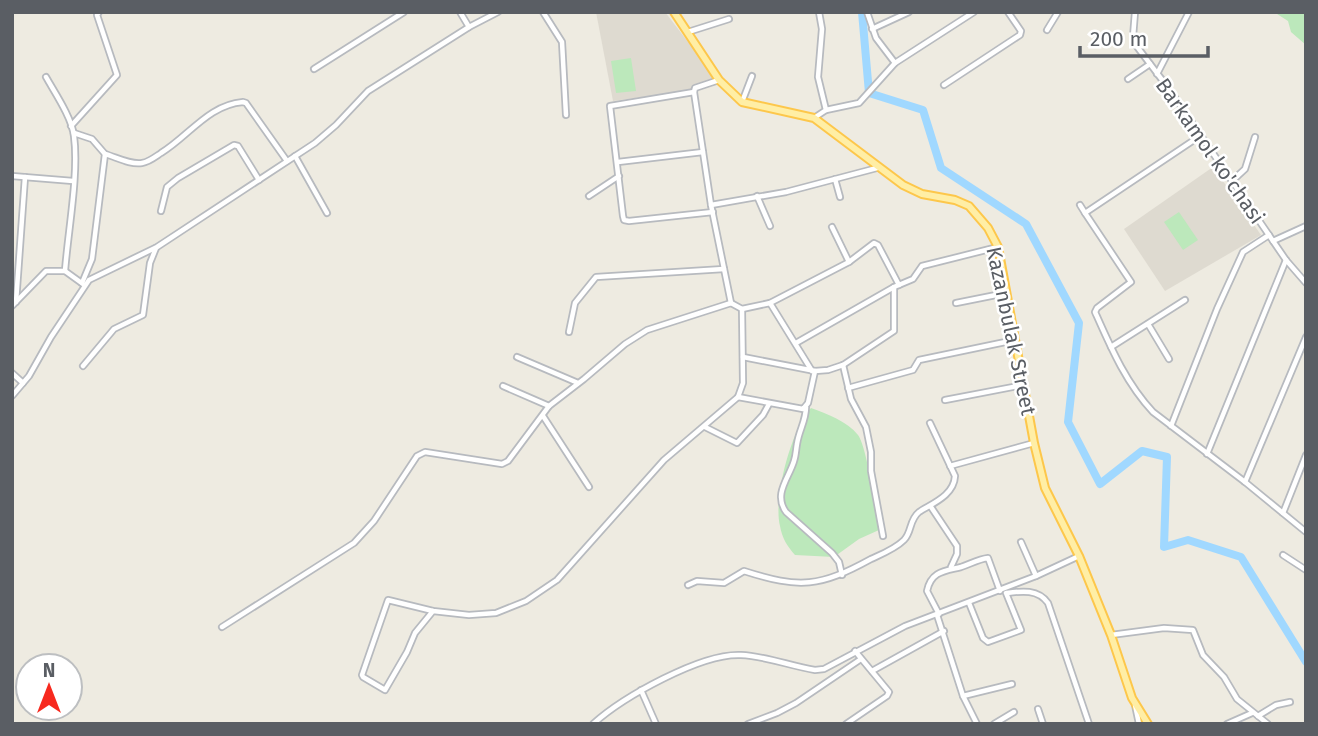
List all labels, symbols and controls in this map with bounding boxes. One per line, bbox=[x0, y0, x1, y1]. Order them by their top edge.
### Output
scale bar bbox=[1080, 14, 1208, 58]
text: 200 m bbox=[1090, 26, 1147, 52]
street label: Barkamol ko'chasi bbox=[1150, 73, 1270, 229]
street label: Kazanbulak Street bbox=[980, 244, 1042, 418]
north arrow bbox=[14, 652, 84, 722]
text: N bbox=[43, 659, 55, 682]

